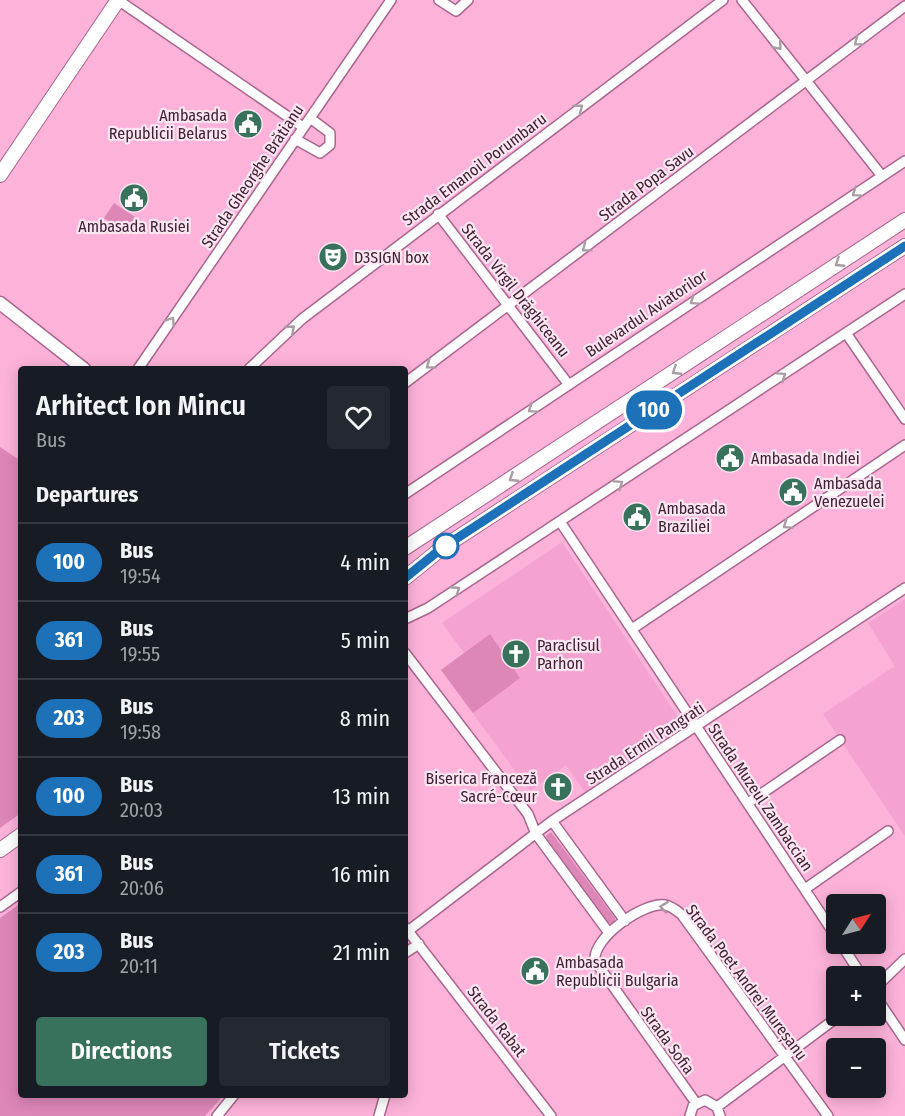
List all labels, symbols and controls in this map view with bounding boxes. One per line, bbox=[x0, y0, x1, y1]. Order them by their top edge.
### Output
one-way arrow bbox=[854, 35, 865, 46]
one-way arrow bbox=[771, 39, 782, 50]
street label: Strada Gheorghe Brătianu bbox=[197, 101, 307, 252]
one-way arrow bbox=[573, 104, 584, 115]
place label: Ambasada Republicii Belarus bbox=[109, 106, 227, 143]
public building icon: Ambasada Republicii Belarus bbox=[232, 108, 264, 140]
street label: Strada Emanoil Porumbaru bbox=[399, 109, 550, 230]
street label: Strada Popa Savu bbox=[595, 142, 697, 225]
public building icon: Ambasada Rusiei bbox=[118, 182, 150, 214]
one-way arrow bbox=[852, 186, 863, 197]
place label: Ambasada Rusiei bbox=[78, 217, 190, 236]
street label: Strada Virgil Drăghiceanu bbox=[458, 220, 574, 361]
theatre icon: D3SIGN box bbox=[317, 241, 349, 273]
one-way arrow bbox=[581, 241, 592, 252]
place label: D3SIGN box bbox=[354, 248, 429, 267]
one-way arrow bbox=[834, 256, 845, 267]
street label: Bulevardul Aviatorilor bbox=[582, 265, 711, 361]
one-way arrow bbox=[690, 294, 701, 305]
one-way arrow bbox=[164, 316, 175, 327]
one-way arrow bbox=[284, 325, 295, 336]
one-way arrow bbox=[425, 358, 436, 369]
one-way arrow bbox=[672, 363, 682, 375]
one-way arrow bbox=[775, 372, 786, 383]
button: heart bbox=[327, 386, 390, 449]
text: Arhitect Ion Mincu bbox=[36, 389, 246, 422]
line badge: 100 bbox=[620, 390, 688, 430]
text: 100 bbox=[638, 397, 670, 423]
one-way arrow bbox=[528, 402, 538, 414]
text: Bus bbox=[36, 428, 66, 452]
public building icon: Ambasada Indiei bbox=[714, 442, 746, 474]
place label: Ambasada Indiei bbox=[751, 449, 860, 468]
one-way arrow bbox=[509, 471, 520, 482]
place label: Ambasada Venezuelei bbox=[814, 474, 884, 511]
public building icon: Ambasada Venezuelei bbox=[777, 476, 809, 508]
one-way arrow bbox=[612, 480, 623, 491]
text: Departures bbox=[36, 481, 138, 508]
place label: Ambasada Braziliei bbox=[658, 499, 726, 536]
public building icon: Ambasada Braziliei bbox=[621, 501, 653, 533]
one-way arrow bbox=[782, 518, 793, 529]
unlabelled marker bbox=[433, 533, 459, 559]
text: Bus bbox=[120, 537, 153, 564]
text: 100 bbox=[53, 549, 85, 575]
text: 4 min bbox=[340, 549, 390, 576]
text: 19:54 bbox=[120, 564, 161, 588]
one-way arrow bbox=[449, 586, 460, 597]
text: Bus bbox=[120, 615, 153, 642]
text: 361 bbox=[55, 627, 83, 653]
text: 5 min bbox=[341, 627, 390, 654]
place label: Paraclisul Parhon bbox=[537, 636, 600, 673]
church icon: Paraclisul Parhon bbox=[500, 638, 532, 670]
text: 19:55 bbox=[120, 642, 160, 666]
text: Bus bbox=[120, 693, 153, 720]
street label: Strada Ermil Pangrati bbox=[583, 698, 708, 789]
text: 203 bbox=[54, 705, 84, 731]
text: 8 min bbox=[340, 705, 390, 732]
text: 19:58 bbox=[120, 720, 161, 744]
street label: Strada Muzeul Zambaccian bbox=[704, 720, 817, 875]
place label: Biserica Franceză Sacré-Cœur bbox=[425, 769, 537, 806]
text: Bus bbox=[120, 771, 153, 798]
church icon: Biserica Franceză Sacré-Cœur bbox=[542, 771, 574, 803]
text: 100 bbox=[53, 783, 85, 809]
text: 13 min bbox=[332, 783, 390, 810]
text: 20:03 bbox=[120, 798, 163, 822]
text: Bus bbox=[120, 849, 153, 876]
text: 361 bbox=[55, 861, 83, 887]
text: 16 min bbox=[331, 861, 390, 888]
text: 20:06 bbox=[120, 876, 164, 900]
north arrow bbox=[826, 894, 886, 954]
map controls bbox=[826, 894, 886, 1098]
street label: Strada Poet Andrei Mureșanu bbox=[681, 901, 811, 1064]
one-way arrow bbox=[659, 902, 669, 914]
text: Bus bbox=[120, 927, 153, 954]
text: 203 bbox=[54, 939, 84, 965]
text: 21 min bbox=[333, 939, 390, 966]
place label: Ambasada Republicii Bulgaria bbox=[556, 953, 679, 990]
text: 20:11 bbox=[120, 954, 158, 978]
public building icon: Ambasada Republicii Bulgaria bbox=[519, 955, 551, 987]
button: + bbox=[826, 966, 886, 1026]
street label: Strada Rabat bbox=[463, 982, 530, 1061]
street label: Strada Sofia bbox=[637, 1003, 699, 1078]
button: Directions bbox=[36, 1017, 207, 1086]
button: Tickets bbox=[219, 1017, 390, 1086]
button: − bbox=[826, 1038, 886, 1098]

